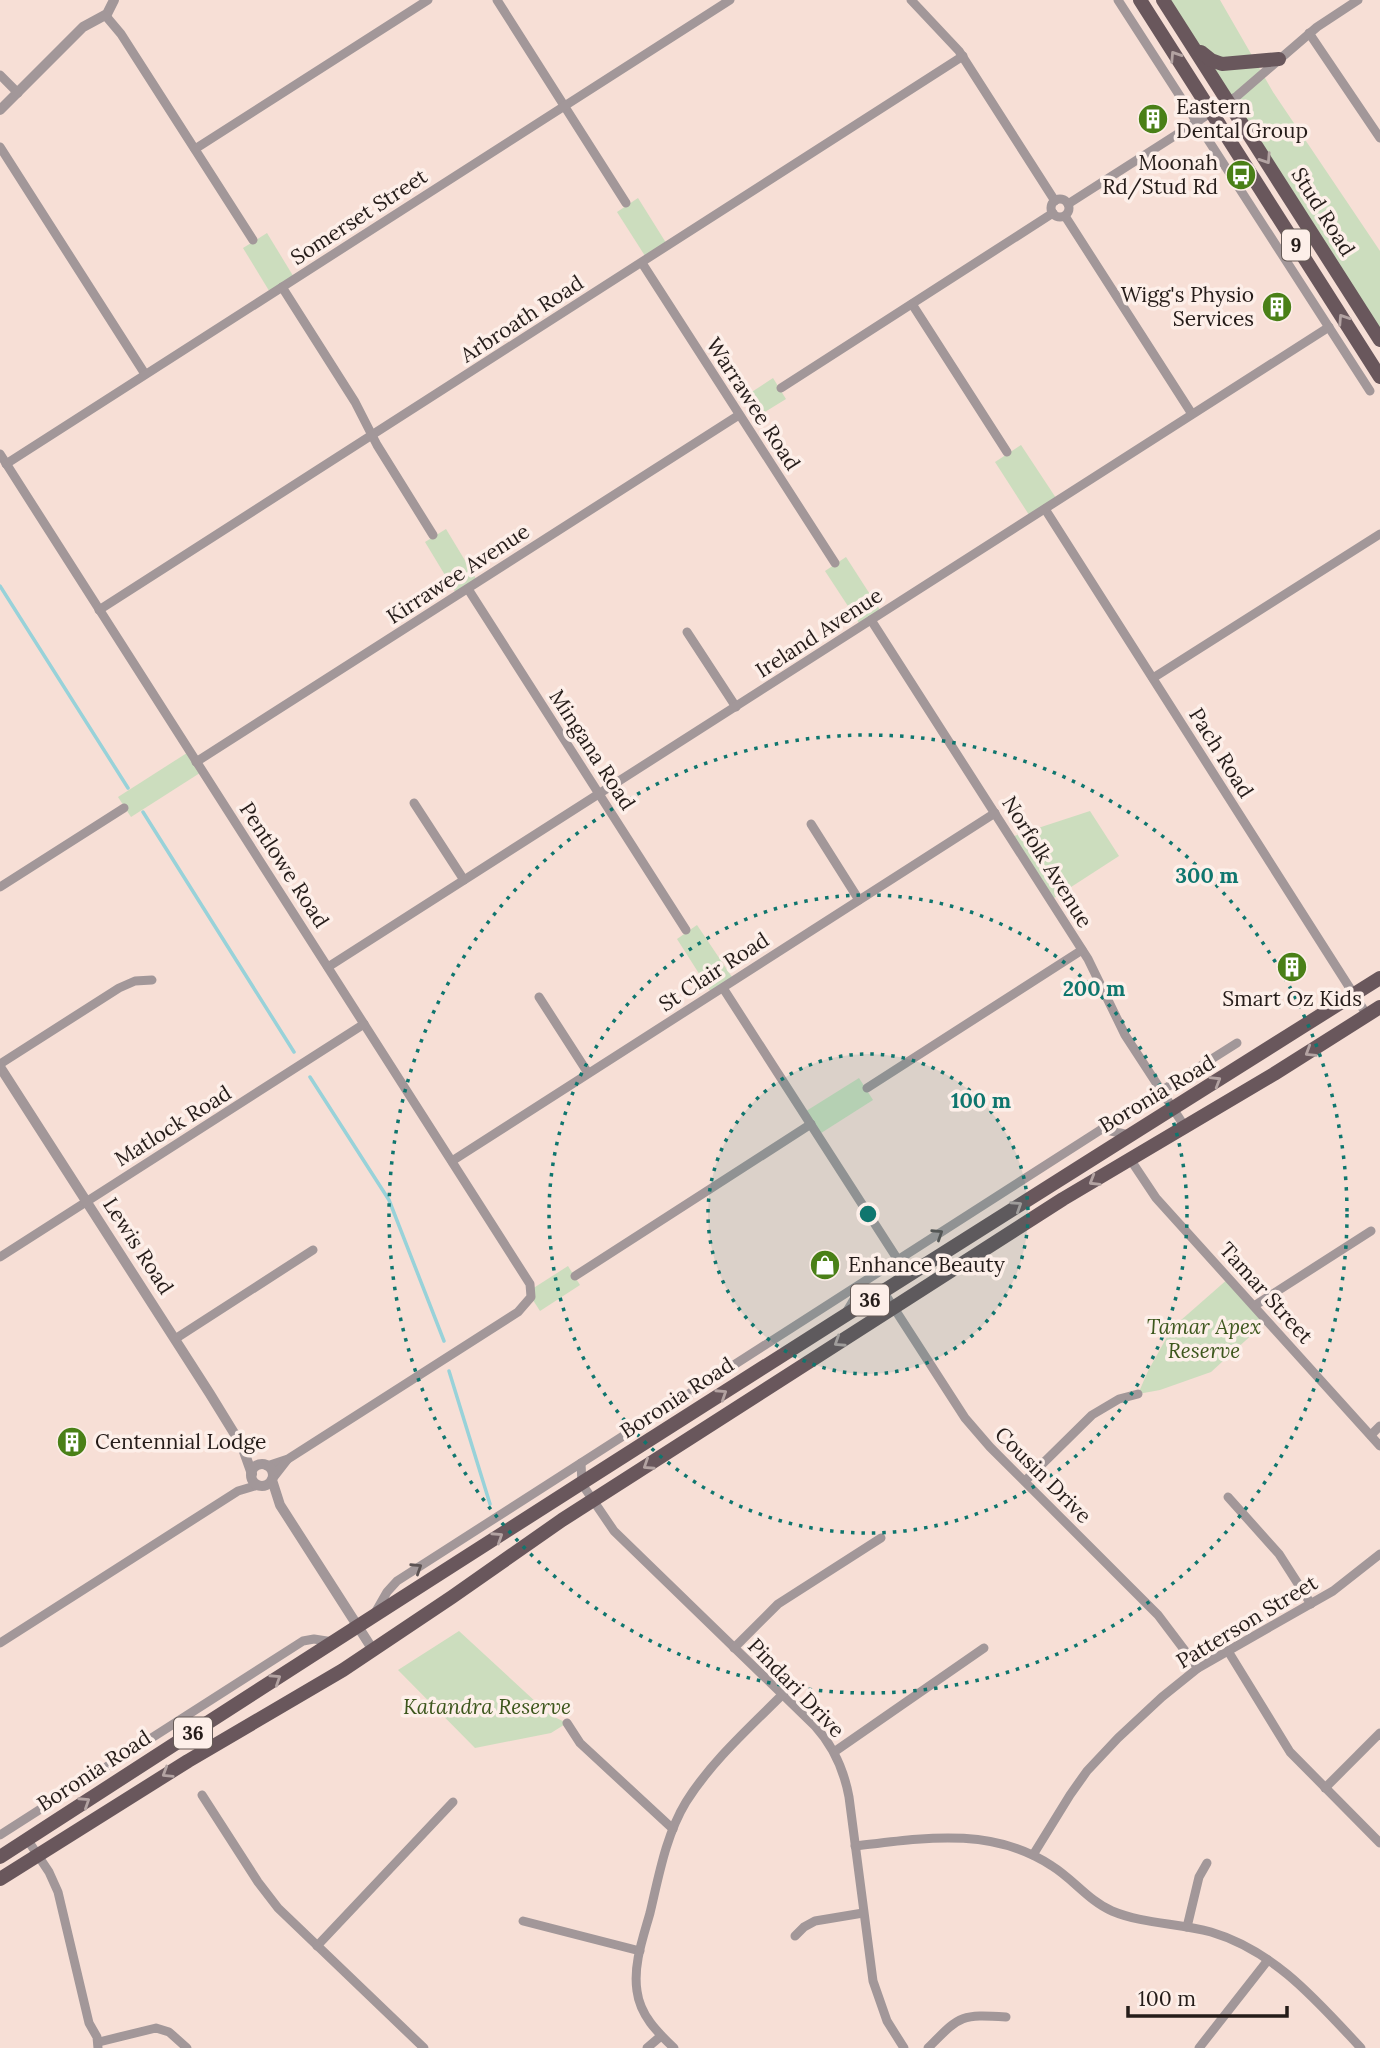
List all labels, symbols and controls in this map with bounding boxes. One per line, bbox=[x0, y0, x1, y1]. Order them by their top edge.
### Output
one-way arrow bbox=[1171, 51, 1184, 64]
place label: Eastern Dental Group bbox=[1176, 93, 1308, 144]
building icon: Eastern Dental Group bbox=[1136, 102, 1170, 136]
place label: Moonah Rd/Stud Rd bbox=[1102, 149, 1218, 200]
one-way arrow bbox=[1258, 151, 1270, 164]
bus stop icon: Moonah Rd/Stud Rd bbox=[1224, 158, 1258, 192]
street label: Somerset Street bbox=[285, 162, 433, 271]
street label: Stud Road bbox=[1286, 162, 1361, 261]
road number: 9 bbox=[1282, 230, 1310, 260]
street label: Arbroath Road bbox=[454, 269, 588, 369]
place label: Wigg's Physio Services bbox=[1121, 281, 1254, 332]
building icon: Wigg's Physio Services bbox=[1260, 290, 1294, 324]
one-way arrow bbox=[1339, 314, 1352, 327]
street label: Warrawee Road bbox=[700, 332, 806, 475]
street label: Kirrawee Avenue bbox=[381, 517, 534, 630]
street label: Ireland Avenue bbox=[750, 582, 887, 684]
street label: Mingana Road bbox=[543, 684, 641, 815]
street label: Pach Road bbox=[1183, 703, 1260, 803]
street label: Norfolk Avenue bbox=[996, 791, 1099, 933]
street label: Pentlowe Road bbox=[234, 797, 335, 933]
text: 300 m bbox=[1175, 862, 1239, 889]
street label: St Clair Road bbox=[654, 926, 774, 1017]
building icon: Smart Oz Kids bbox=[1275, 950, 1309, 984]
text: 200 m bbox=[1063, 975, 1125, 1002]
place label: Smart Oz Kids bbox=[1222, 985, 1362, 1012]
one-way arrow bbox=[1304, 1043, 1317, 1056]
street label: Boronia Road bbox=[1094, 1048, 1220, 1139]
one-way arrow bbox=[1209, 1076, 1222, 1089]
street label: Matlock Road bbox=[109, 1079, 236, 1172]
text: 100 m bbox=[951, 1087, 1011, 1114]
one-way arrow bbox=[1088, 1173, 1101, 1186]
street label: Lewis Road bbox=[97, 1192, 180, 1299]
one-way arrow bbox=[1009, 1201, 1022, 1214]
centre of rings bbox=[856, 1202, 880, 1226]
one-way arrow bbox=[931, 1229, 944, 1242]
street label: Tamar Street bbox=[1214, 1236, 1320, 1350]
shop icon: Enhance Beauty bbox=[808, 1248, 842, 1282]
place label: Enhance Beauty bbox=[848, 1251, 1005, 1278]
road number: 36 bbox=[851, 1284, 889, 1316]
park label: Tamar Apex Reserve bbox=[1147, 1313, 1261, 1364]
one-way arrow bbox=[834, 1334, 847, 1347]
street label: Boronia Road bbox=[615, 1351, 739, 1444]
one-way arrow bbox=[714, 1389, 727, 1402]
street label: Cousin Drive bbox=[989, 1421, 1097, 1529]
building icon: Centennial Lodge bbox=[55, 1425, 89, 1459]
place label: Centennial Lodge bbox=[95, 1428, 266, 1455]
one-way arrow bbox=[642, 1456, 655, 1469]
one-way arrow bbox=[491, 1533, 504, 1546]
one-way arrow bbox=[409, 1564, 422, 1577]
street label: Patterson Street bbox=[1171, 1568, 1323, 1674]
street label: Pindari Drive bbox=[742, 1632, 850, 1743]
one-way arrow bbox=[268, 1675, 281, 1688]
park label: Katandra Reserve bbox=[403, 1693, 571, 1720]
road number: 36 bbox=[174, 1718, 212, 1749]
street label: Boronia Road bbox=[32, 1724, 156, 1817]
one-way arrow bbox=[162, 1765, 175, 1778]
one-way arrow bbox=[77, 1798, 90, 1811]
scale bar bbox=[1128, 1974, 1287, 2018]
text: 100 m bbox=[1138, 1985, 1196, 2012]

